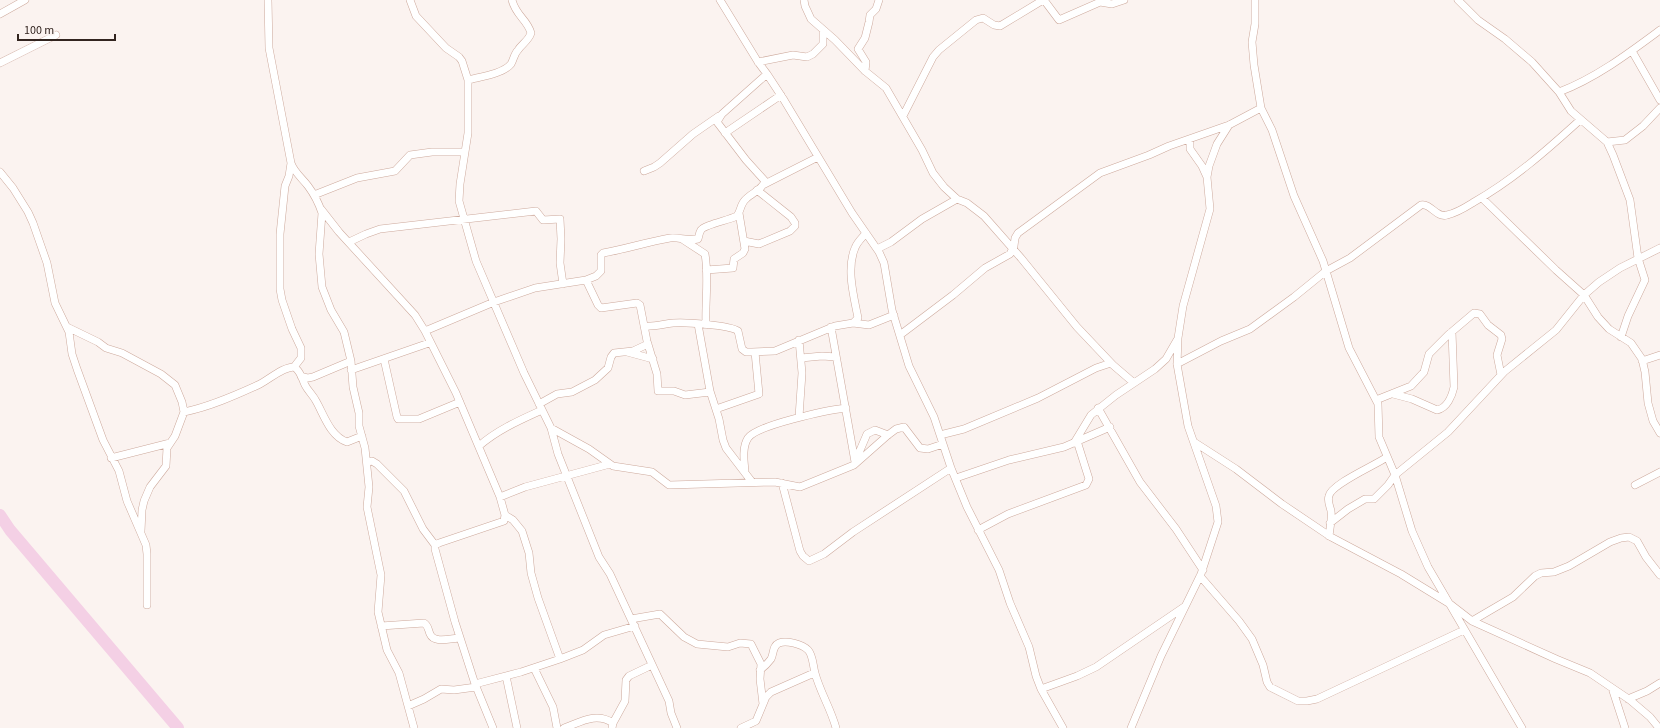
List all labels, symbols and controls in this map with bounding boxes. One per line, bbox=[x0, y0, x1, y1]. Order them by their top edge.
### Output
scale bar bbox=[18, 16, 115, 42]
text: 100 m bbox=[24, 22, 54, 39]

